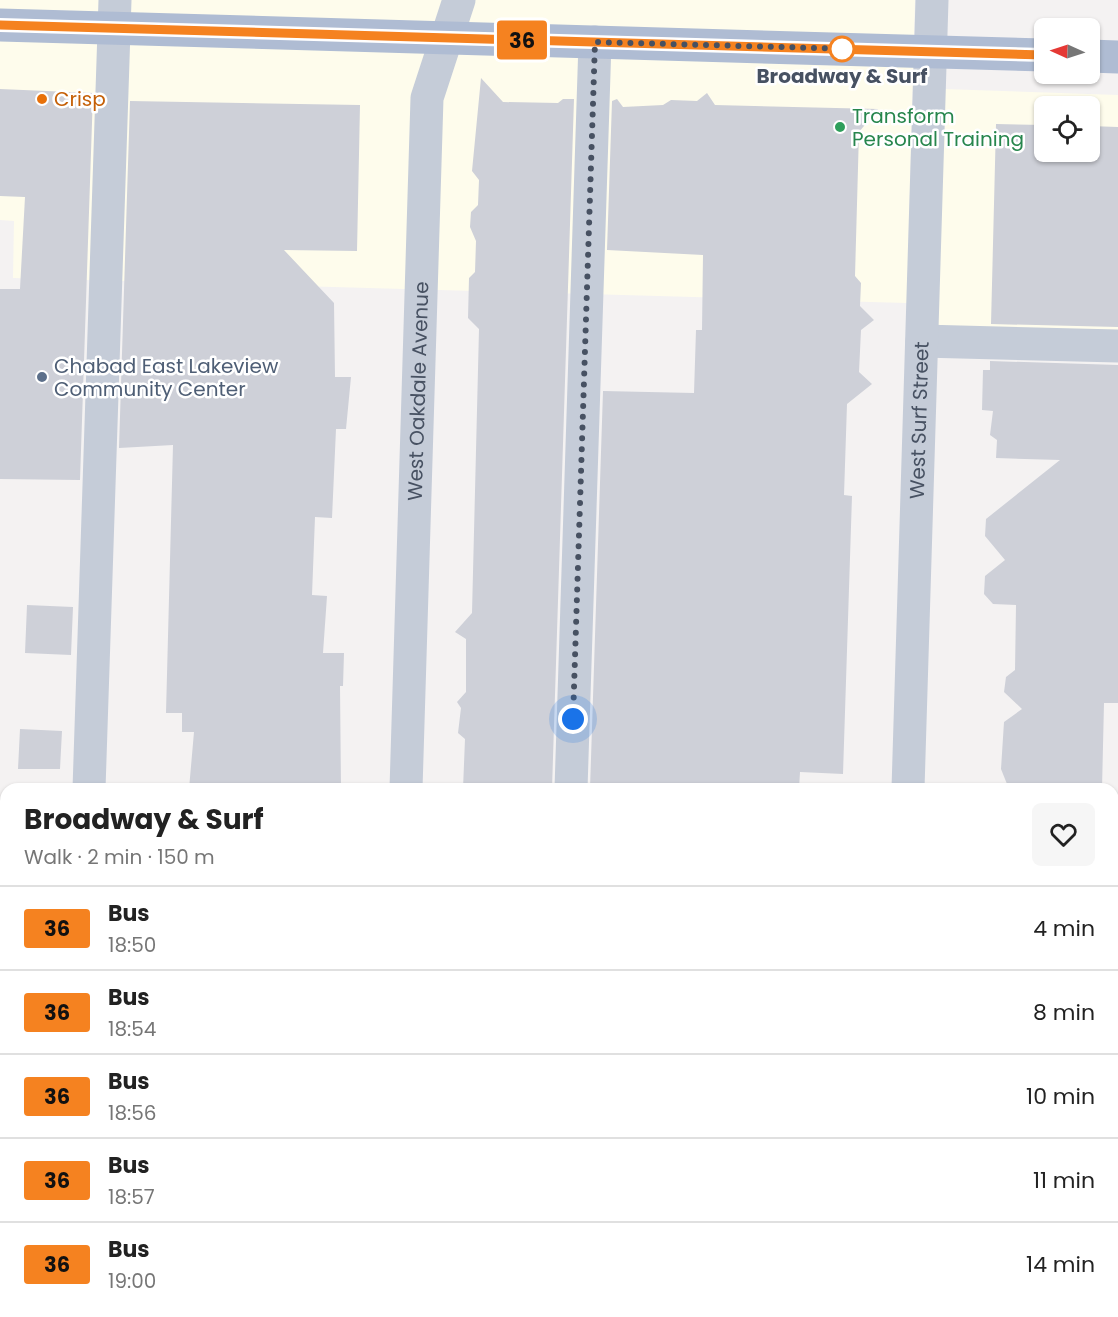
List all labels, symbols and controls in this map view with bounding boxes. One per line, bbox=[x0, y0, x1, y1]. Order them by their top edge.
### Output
north arrow bbox=[1034, 18, 1100, 84]
map controls bbox=[1034, 18, 1100, 162]
line badge: 36 bbox=[495, 20, 549, 60]
text: 36 bbox=[509, 26, 535, 55]
marker: Broadway & Surf bbox=[829, 36, 855, 62]
place label: Broadway & Surf bbox=[756, 62, 928, 90]
place label: Crisp bbox=[54, 85, 106, 113]
marker: Crisp bbox=[35, 92, 49, 106]
button: locate bbox=[1034, 96, 1100, 162]
place label: Transform Personal Training bbox=[852, 102, 1024, 153]
marker: Transform Personal Training bbox=[833, 120, 847, 134]
street label: West Oakdale Avenue bbox=[401, 281, 435, 501]
street label: West Surf Street bbox=[903, 341, 936, 499]
place label: Chabad East Lakeview Community Center bbox=[54, 352, 279, 403]
marker: Chabad East Lakeview Community Center bbox=[35, 370, 49, 384]
your location bbox=[558, 704, 588, 734]
text: Broadway & Surf bbox=[24, 800, 264, 839]
button: heart bbox=[1032, 803, 1095, 866]
text: Walk · 2 min · 150 m bbox=[24, 843, 215, 871]
text: Bus bbox=[108, 898, 150, 929]
text: 4 min bbox=[1033, 913, 1095, 944]
text: 36 bbox=[44, 914, 70, 943]
text: 18:50 bbox=[108, 931, 156, 959]
text: Bus bbox=[108, 982, 150, 1013]
text: 8 min bbox=[1033, 997, 1095, 1028]
text: 36 bbox=[44, 998, 70, 1027]
text: 18:54 bbox=[108, 1015, 156, 1043]
text: Bus bbox=[108, 1066, 150, 1097]
text: 10 min bbox=[1026, 1081, 1095, 1112]
text: 36 bbox=[44, 1082, 70, 1111]
text: 18:56 bbox=[108, 1099, 157, 1127]
text: Bus bbox=[108, 1150, 150, 1181]
text: 11 min bbox=[1033, 1165, 1095, 1196]
text: 36 bbox=[44, 1166, 70, 1195]
text: 18:57 bbox=[108, 1183, 155, 1211]
text: Bus bbox=[108, 1234, 150, 1265]
text: 14 min bbox=[1026, 1249, 1095, 1280]
text: 36 bbox=[44, 1250, 70, 1279]
text: 19:00 bbox=[108, 1267, 156, 1295]

